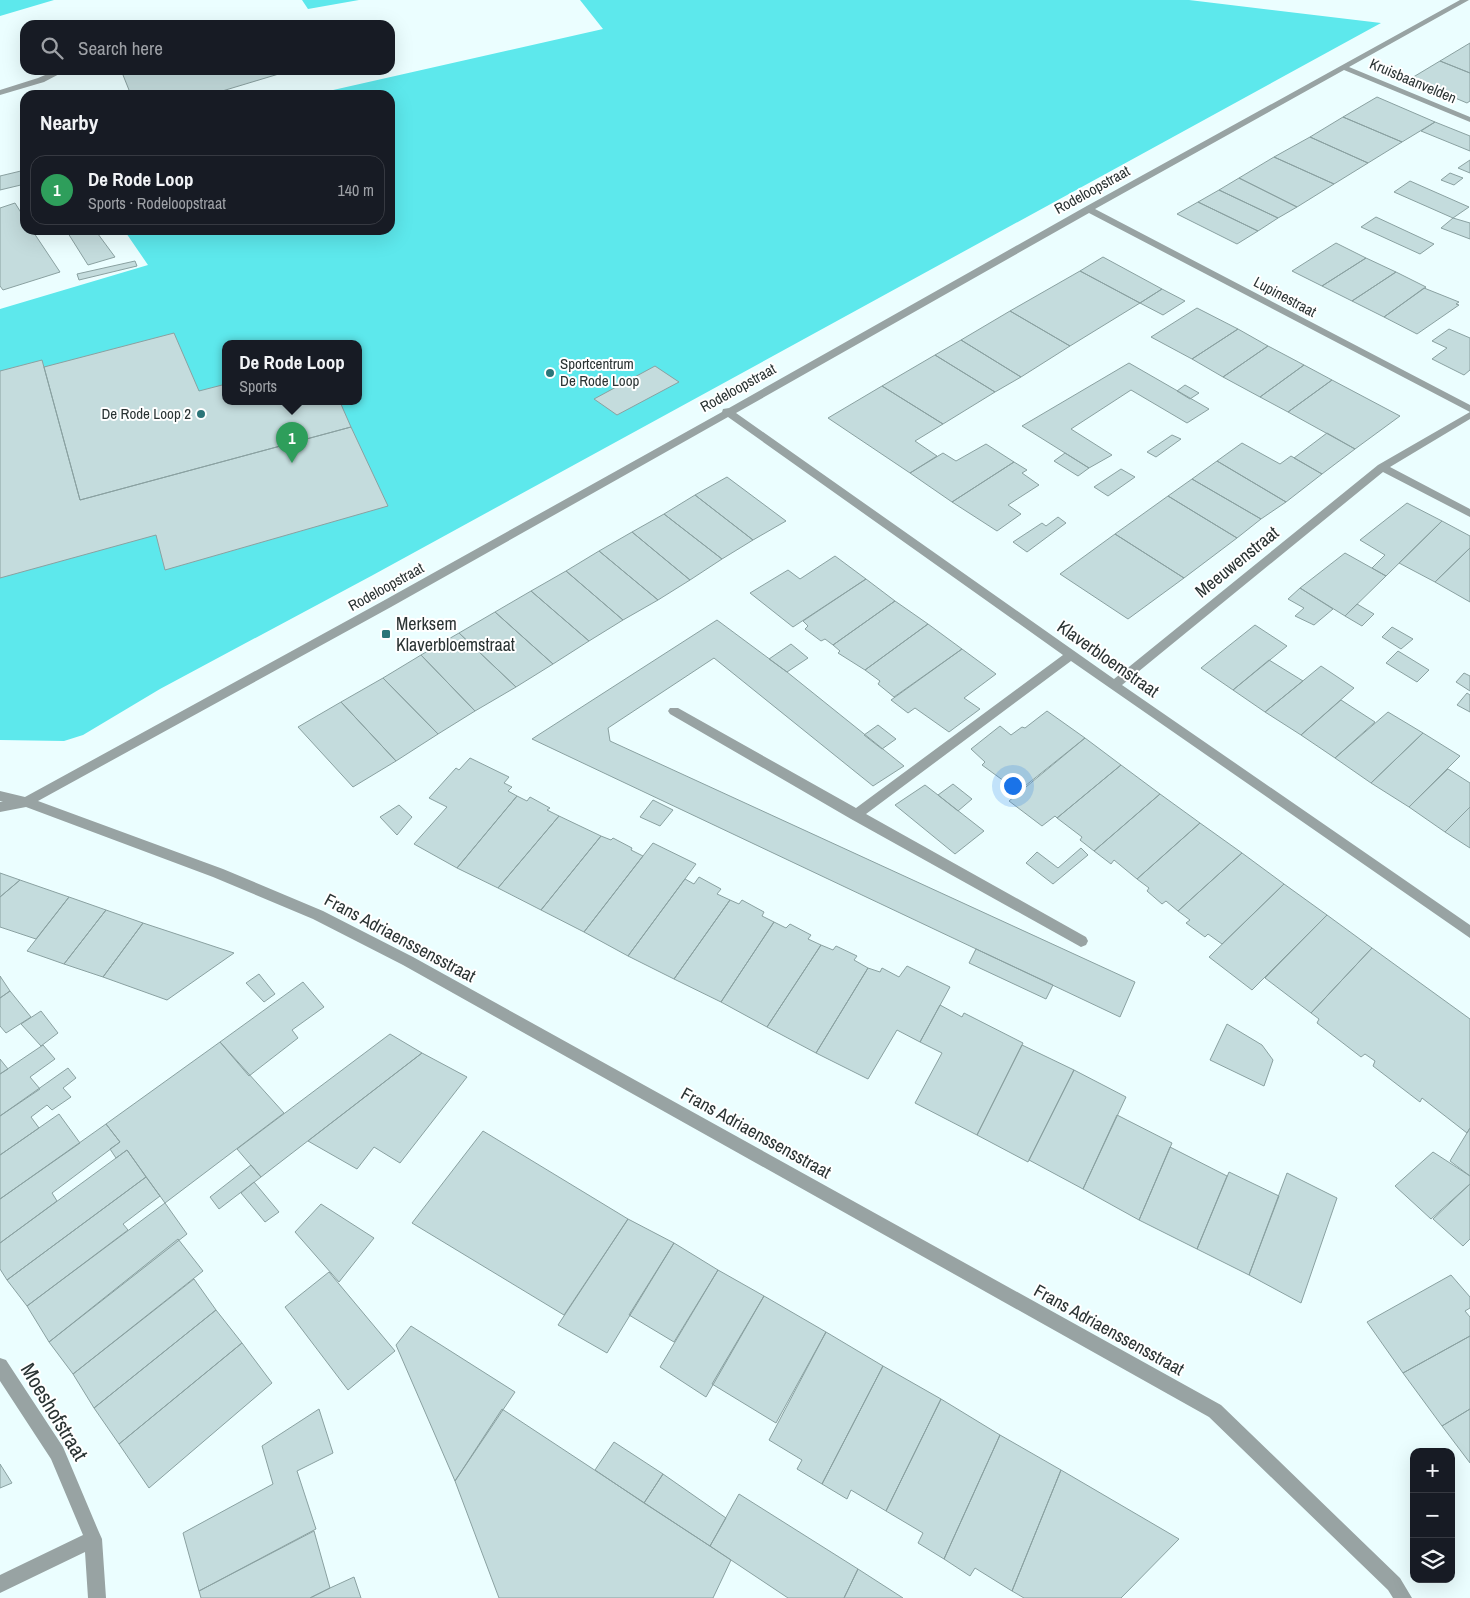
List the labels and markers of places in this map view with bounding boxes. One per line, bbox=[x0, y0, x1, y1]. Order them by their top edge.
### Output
place label: Sportcentrum De Rode Loop bbox=[560, 353, 639, 391]
marker: Sportcentrum De Rode Loop bbox=[544, 367, 556, 379]
place label: De Rode Loop 2 bbox=[101, 403, 191, 424]
marker: De Rode Loop 2 bbox=[195, 408, 207, 420]
pin: 1 bbox=[276, 422, 308, 463]
place label: Merksem Klaverbloemstraat bbox=[396, 611, 515, 657]
marker: Merksem Klaverbloemstraat bbox=[380, 628, 392, 640]

